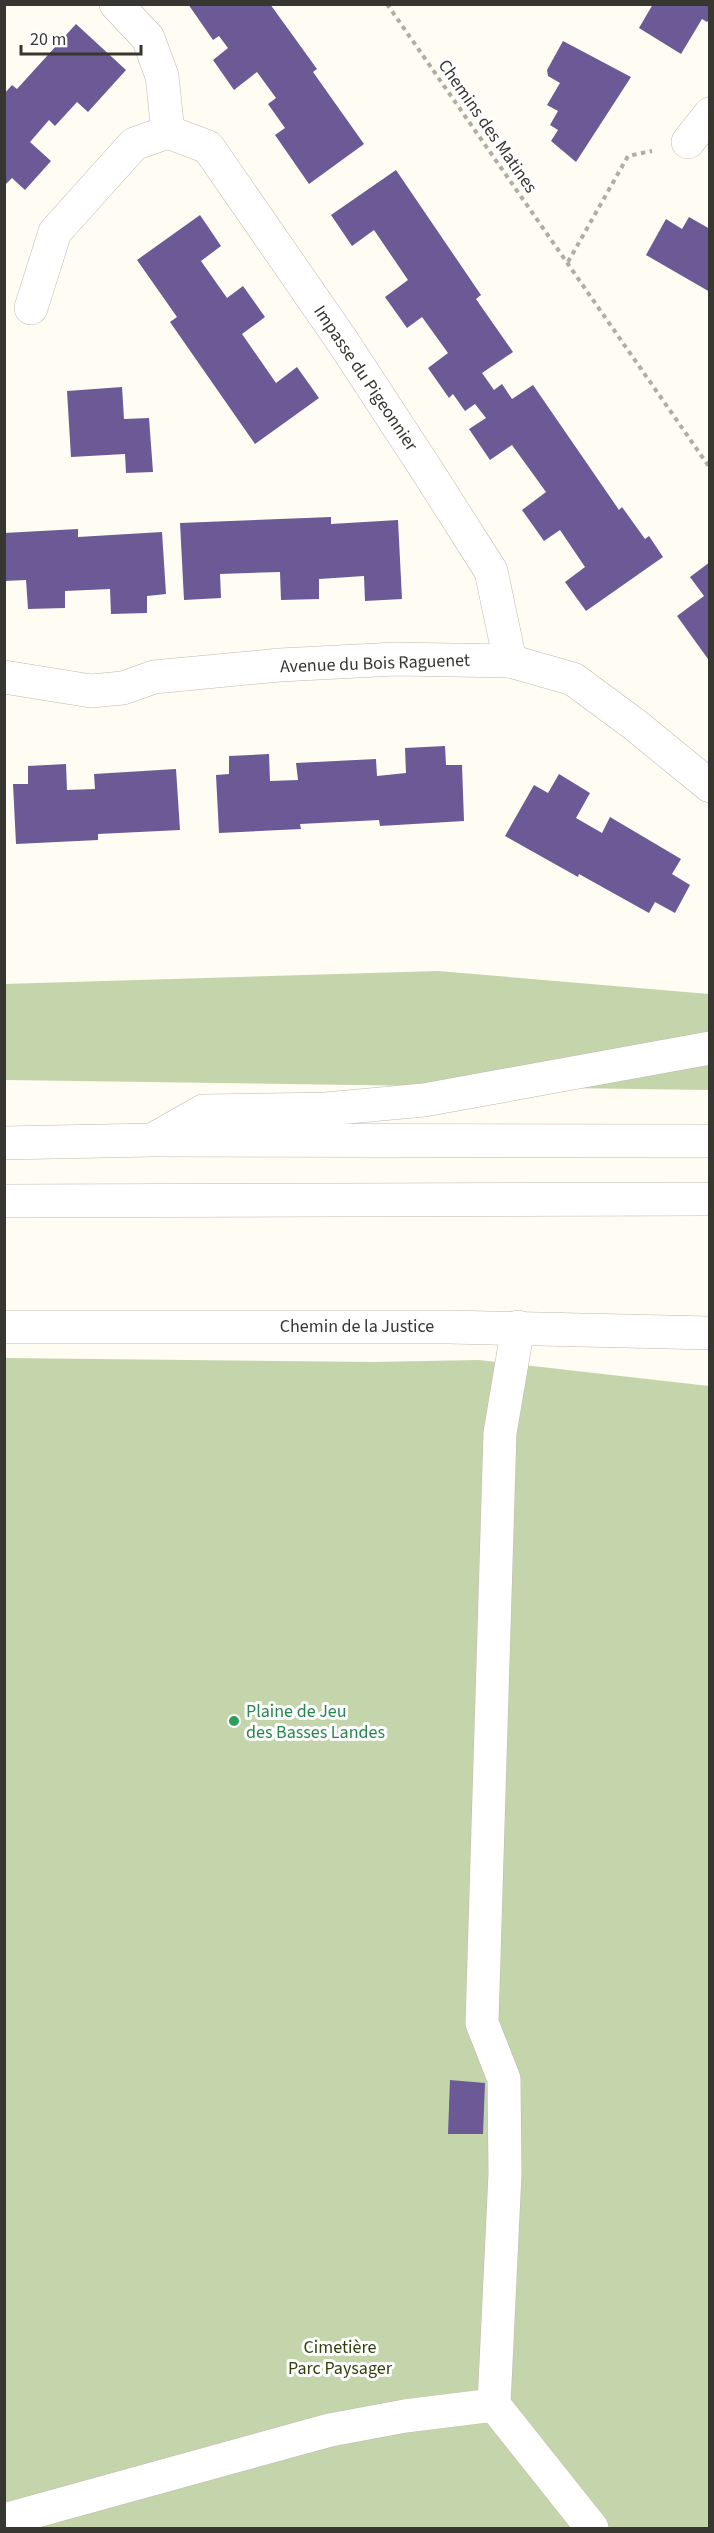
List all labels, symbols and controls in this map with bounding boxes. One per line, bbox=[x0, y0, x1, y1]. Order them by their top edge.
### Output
scale bar bbox=[21, 18, 141, 56]
text: 20 m bbox=[30, 27, 66, 52]
street label: Chemins des Matines bbox=[432, 54, 543, 198]
street label: Impasse du Pigeonnier bbox=[307, 300, 424, 457]
street label: Avenue du Bois Raguenet bbox=[280, 648, 470, 679]
street label: Chemin de la Justice bbox=[280, 1314, 434, 1339]
place label: Plaine de Jeu des Basses Landes bbox=[246, 1699, 385, 1745]
marker: Plaine de Jeu des Basses Landes bbox=[227, 1714, 241, 1728]
park label: Cimetière Parc Paysager bbox=[288, 2335, 393, 2381]

